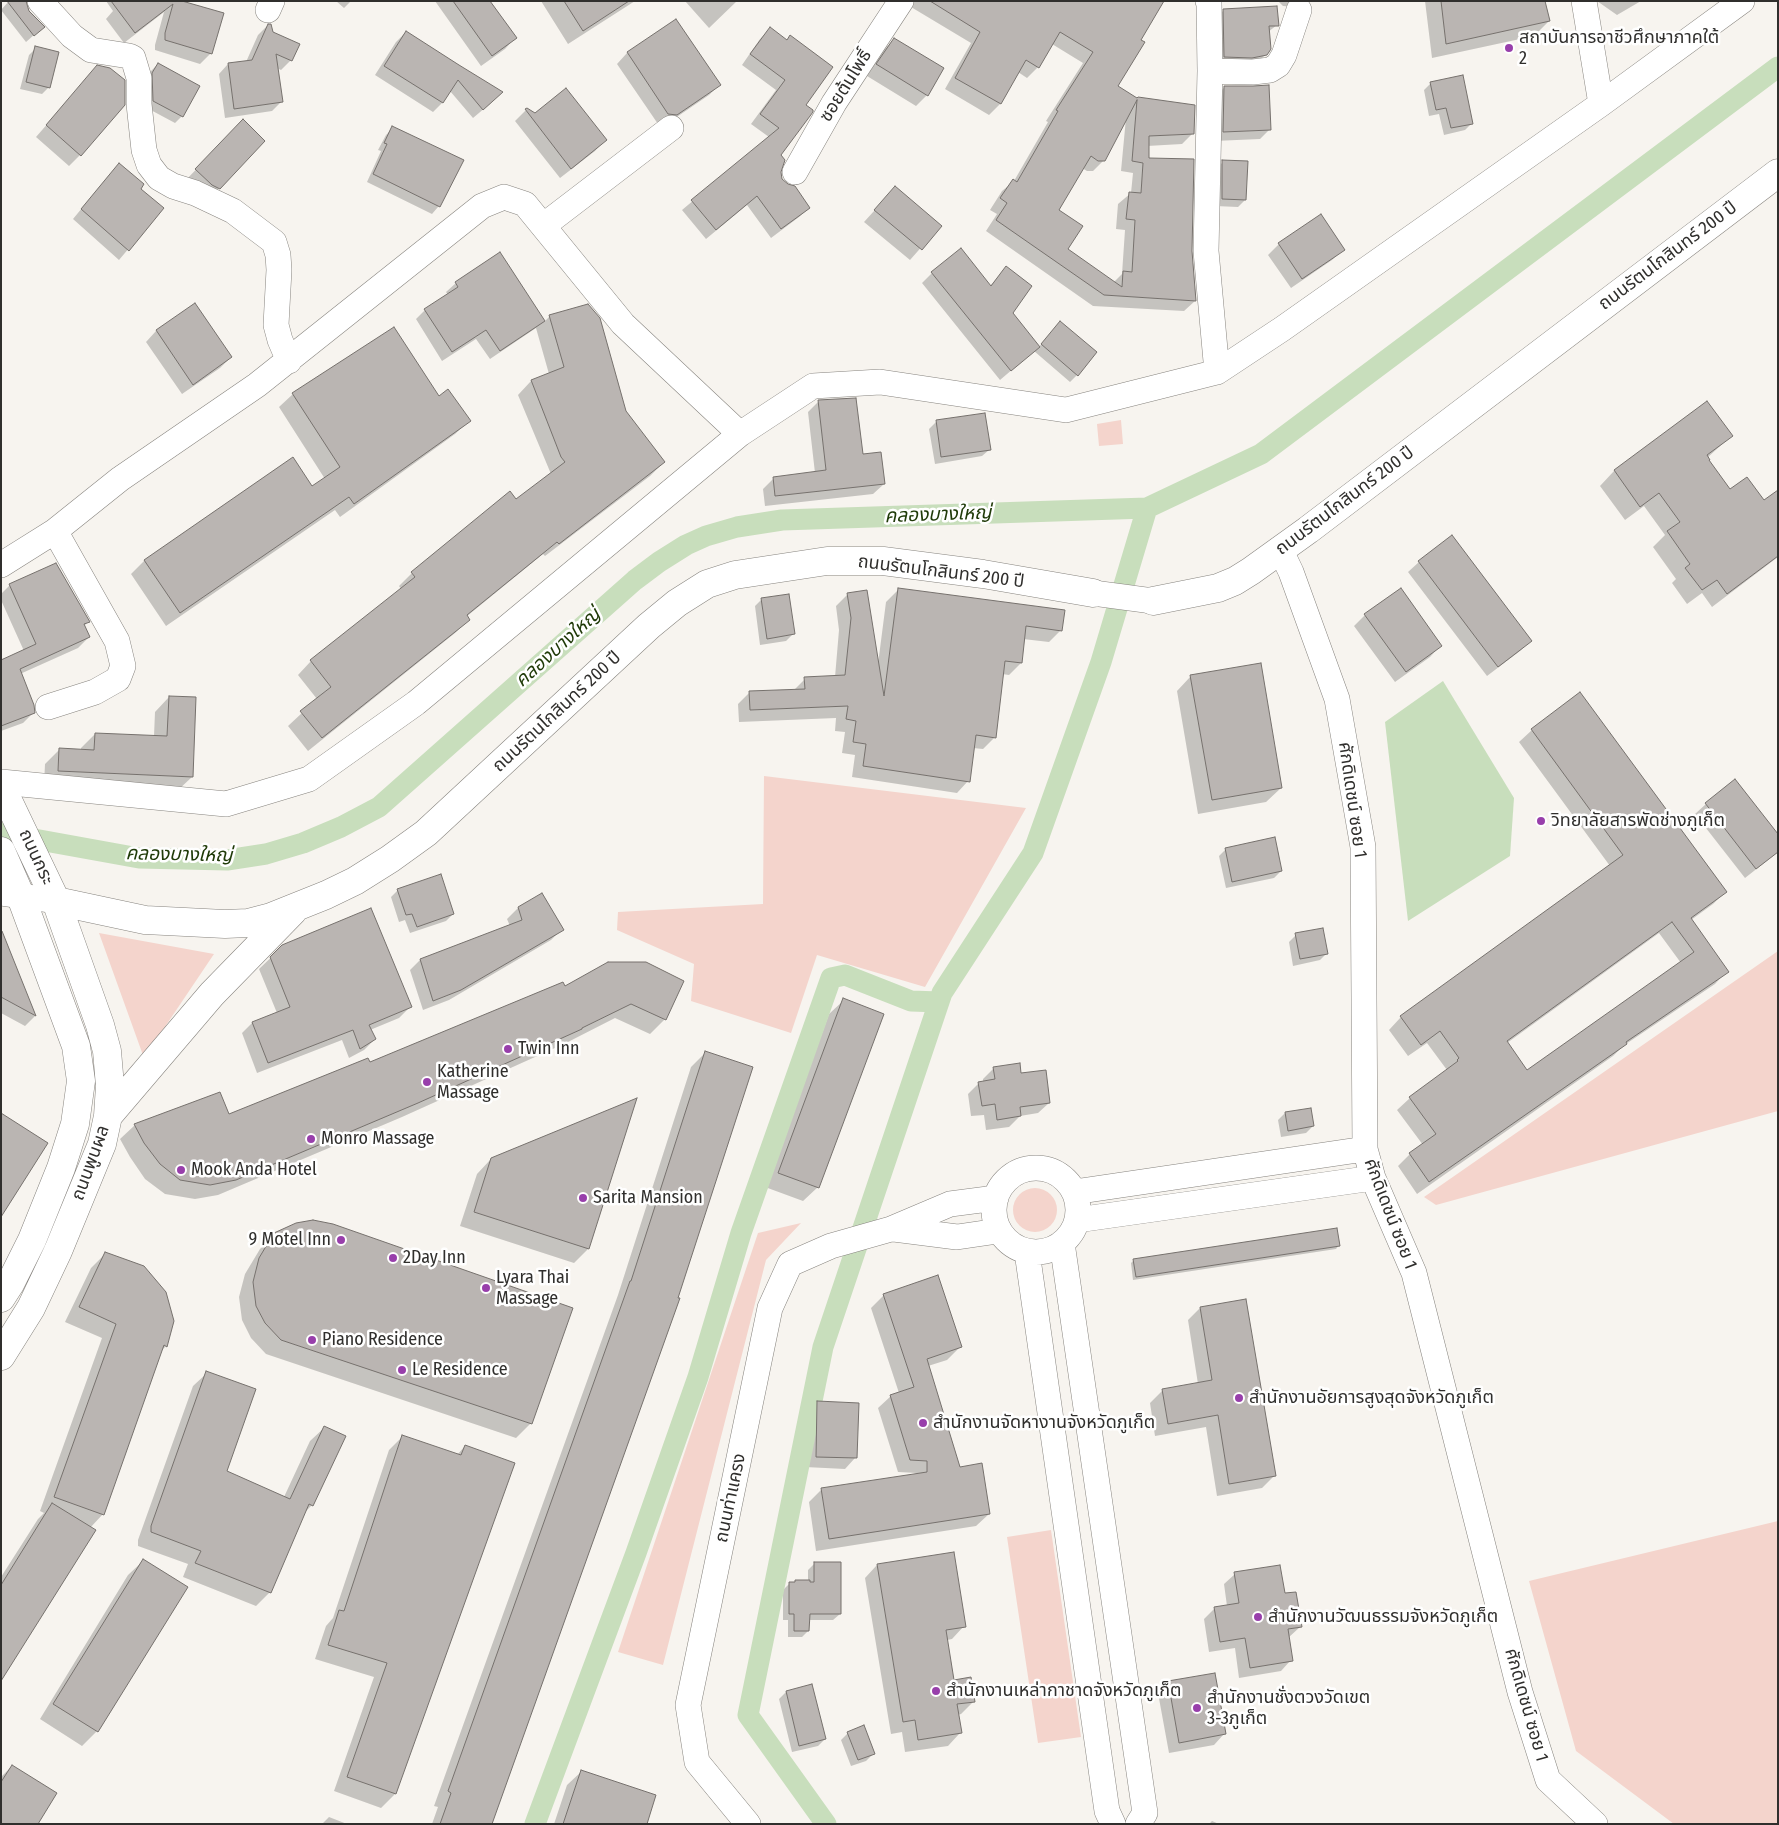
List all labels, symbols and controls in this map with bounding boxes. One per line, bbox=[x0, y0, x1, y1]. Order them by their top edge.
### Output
place label: สถาบันการอาชีวศึกษาภาคใต้ 2 bbox=[1519, 27, 1719, 70]
marker: สถาบันการอาชีวศึกษาภาคใต้ 2 bbox=[1503, 42, 1515, 54]
street label: ซอยต้นโพธิ์ bbox=[815, 46, 877, 126]
street label: ถนนรัตนโกสินทร์ 200 ปี bbox=[1595, 197, 1741, 315]
street label: ถนนรัตนโกสินทร์ 200 ปี bbox=[1272, 442, 1418, 560]
water label: คลองบางใหญ่ bbox=[884, 502, 992, 528]
street label: ถนนรัตนโกสินทร์ 200 ปี bbox=[856, 551, 1026, 593]
water label: คลองบางใหญ่ bbox=[511, 604, 605, 692]
street label: ถนนรัตนโกสินทร์ 200 ปี bbox=[488, 647, 626, 777]
street label: ศักดิเดชน์ ซอย 1 bbox=[1333, 741, 1371, 859]
place label: วิทยาลัยสารพัดช่างภูเก็ต bbox=[1551, 810, 1725, 832]
marker: วิทยาลัยสารพัดช่างภูเก็ต bbox=[1535, 815, 1547, 827]
street label: ถนนกระ bbox=[14, 826, 58, 888]
water label: คลองบางใหญ่ bbox=[125, 843, 233, 867]
place label: Twin Inn bbox=[518, 1038, 580, 1060]
marker: Twin Inn bbox=[502, 1043, 514, 1055]
place label: Katherine Massage bbox=[437, 1061, 509, 1104]
marker: Katherine Massage bbox=[421, 1076, 433, 1088]
street label: ถนนพูนผล bbox=[67, 1122, 115, 1204]
place label: Monro Massage bbox=[321, 1128, 434, 1150]
marker: Monro Massage bbox=[305, 1133, 317, 1145]
street label: ศักดิเดชน์ ซอย 1 bbox=[1359, 1156, 1421, 1272]
place label: Mook Anda Hotel bbox=[191, 1159, 317, 1181]
marker: Mook Anda Hotel bbox=[175, 1164, 187, 1176]
place label: Sarita Mansion bbox=[593, 1187, 703, 1209]
marker: Sarita Mansion bbox=[577, 1192, 589, 1204]
place label: 9 Motel Inn bbox=[249, 1229, 331, 1251]
marker: 9 Motel Inn bbox=[335, 1234, 347, 1246]
place label: 2Day Inn bbox=[403, 1247, 466, 1269]
marker: 2Day Inn bbox=[387, 1252, 399, 1264]
place label: Lyara Thai Massage bbox=[496, 1267, 569, 1310]
marker: Lyara Thai Massage bbox=[480, 1282, 492, 1294]
place label: Piano Residence bbox=[322, 1329, 443, 1351]
marker: Piano Residence bbox=[306, 1334, 318, 1346]
place label: Le Residence bbox=[412, 1359, 508, 1381]
marker: Le Residence bbox=[396, 1364, 408, 1376]
place label: สำนักงานอัยการสูงสุดจังหวัดภูเก็ต bbox=[1249, 1387, 1494, 1409]
marker: สำนักงานอัยการสูงสุดจังหวัดภูเก็ต bbox=[1233, 1392, 1245, 1404]
place label: สำนักงานจัดหางานจังหวัดภูเก็ต bbox=[933, 1412, 1155, 1434]
marker: สำนักงานจัดหางานจังหวัดภูเก็ต bbox=[917, 1417, 929, 1429]
street label: ถนนท่าแครง bbox=[711, 1451, 751, 1545]
place label: สำนักงานวัฒนธรรมจังหวัดภูเก็ต bbox=[1268, 1606, 1498, 1628]
marker: สำนักงานวัฒนธรรมจังหวัดภูเก็ต bbox=[1252, 1611, 1264, 1623]
street label: ศักดิเดชน์ ซอย 1 bbox=[1500, 1646, 1552, 1764]
place label: สำนักงานเหล่ากาชาดจังหวัดภูเก็ต bbox=[946, 1680, 1181, 1702]
marker: สำนักงานเหล่ากาชาดจังหวัดภูเก็ต bbox=[930, 1685, 942, 1697]
place label: สำนักงานชั่งตวงวัดเขต 3-3ภูเก็ต bbox=[1207, 1687, 1370, 1730]
marker: สำนักงานชั่งตวงวัดเขต 3-3ภูเก็ต bbox=[1191, 1702, 1203, 1714]

